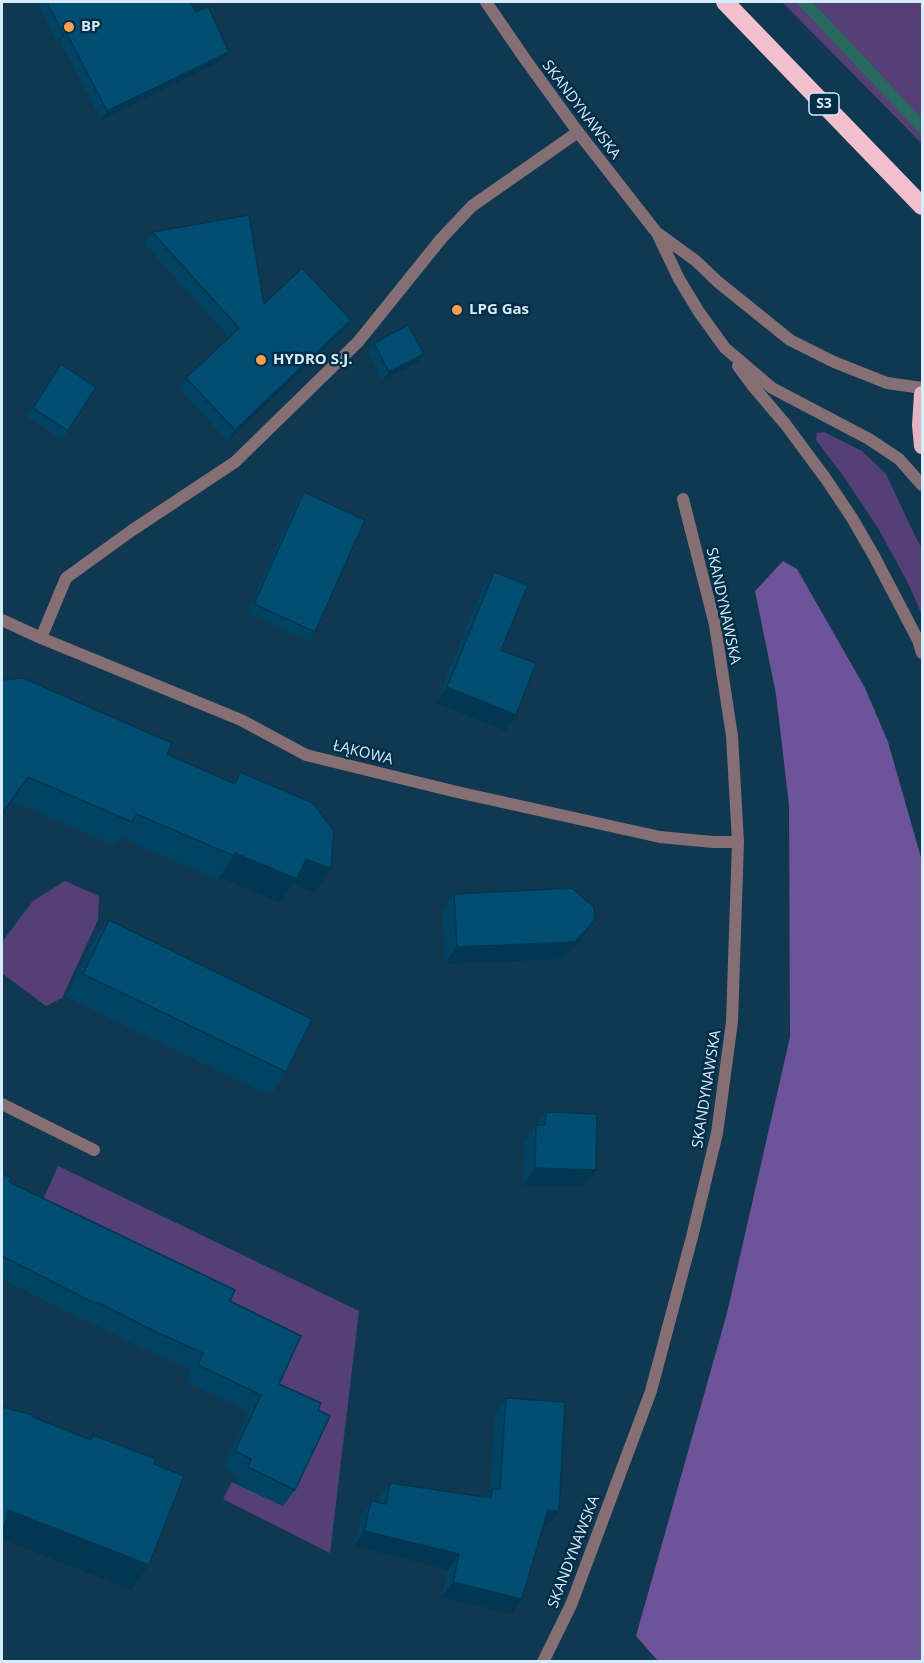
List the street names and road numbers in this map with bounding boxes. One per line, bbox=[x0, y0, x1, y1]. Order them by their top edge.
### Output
street label: SKANDYNAWSKA bbox=[538, 57, 624, 163]
road number: S3 bbox=[809, 93, 839, 115]
street label: SKANDYNAWSKA bbox=[702, 546, 744, 666]
street label: ŁĄKOWA bbox=[331, 737, 395, 769]
street label: SKANDYNAWSKA bbox=[689, 1029, 725, 1149]
street label: SKANDYNAWSKA bbox=[544, 1493, 604, 1611]

